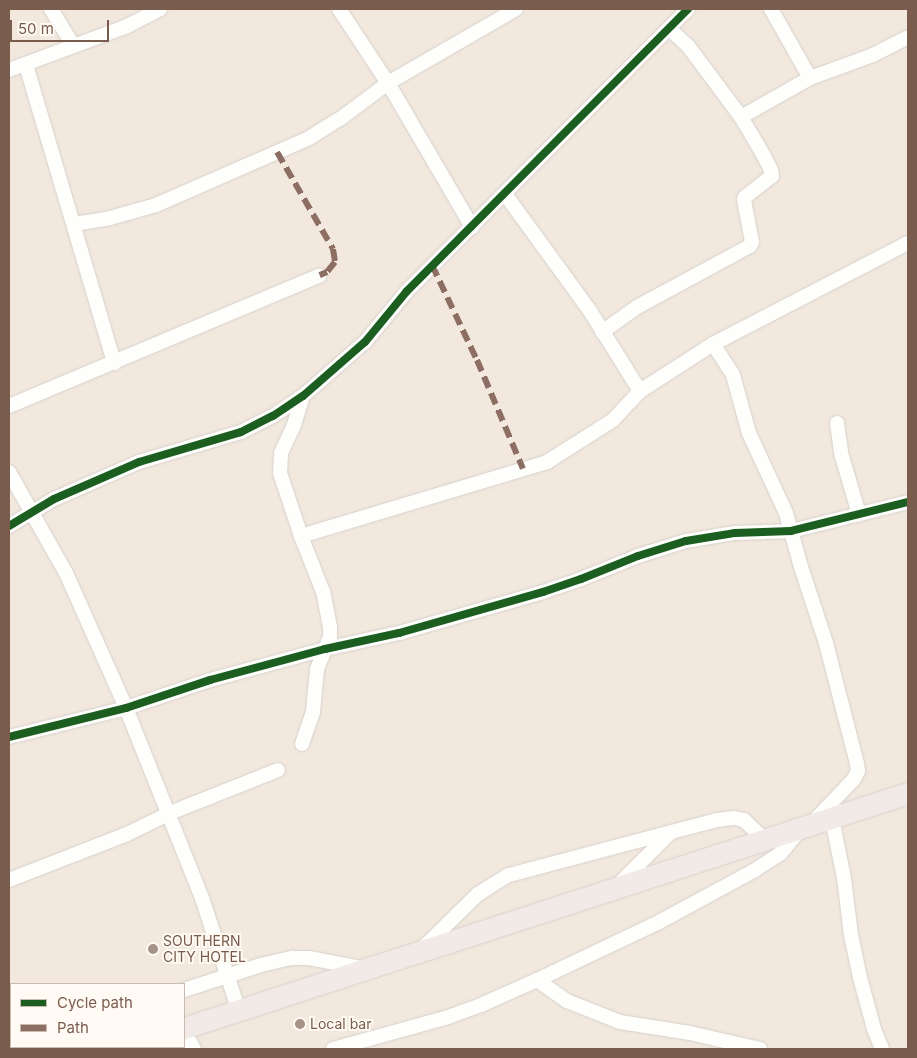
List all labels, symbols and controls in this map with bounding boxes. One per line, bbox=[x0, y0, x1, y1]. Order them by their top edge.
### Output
scale bar bbox=[12, 10, 111, 42]
text: 50 m bbox=[18, 19, 54, 38]
place label: SOUTHERN CITY HOTEL bbox=[163, 933, 246, 966]
marker: SOUTHERN CITY HOTEL bbox=[147, 943, 159, 955]
legend bbox=[10, 983, 185, 1048]
text: Cycle path bbox=[57, 993, 133, 1012]
place label: Local bar bbox=[310, 1016, 371, 1032]
text: Path bbox=[57, 1018, 89, 1037]
marker: Local bar bbox=[294, 1018, 306, 1030]

